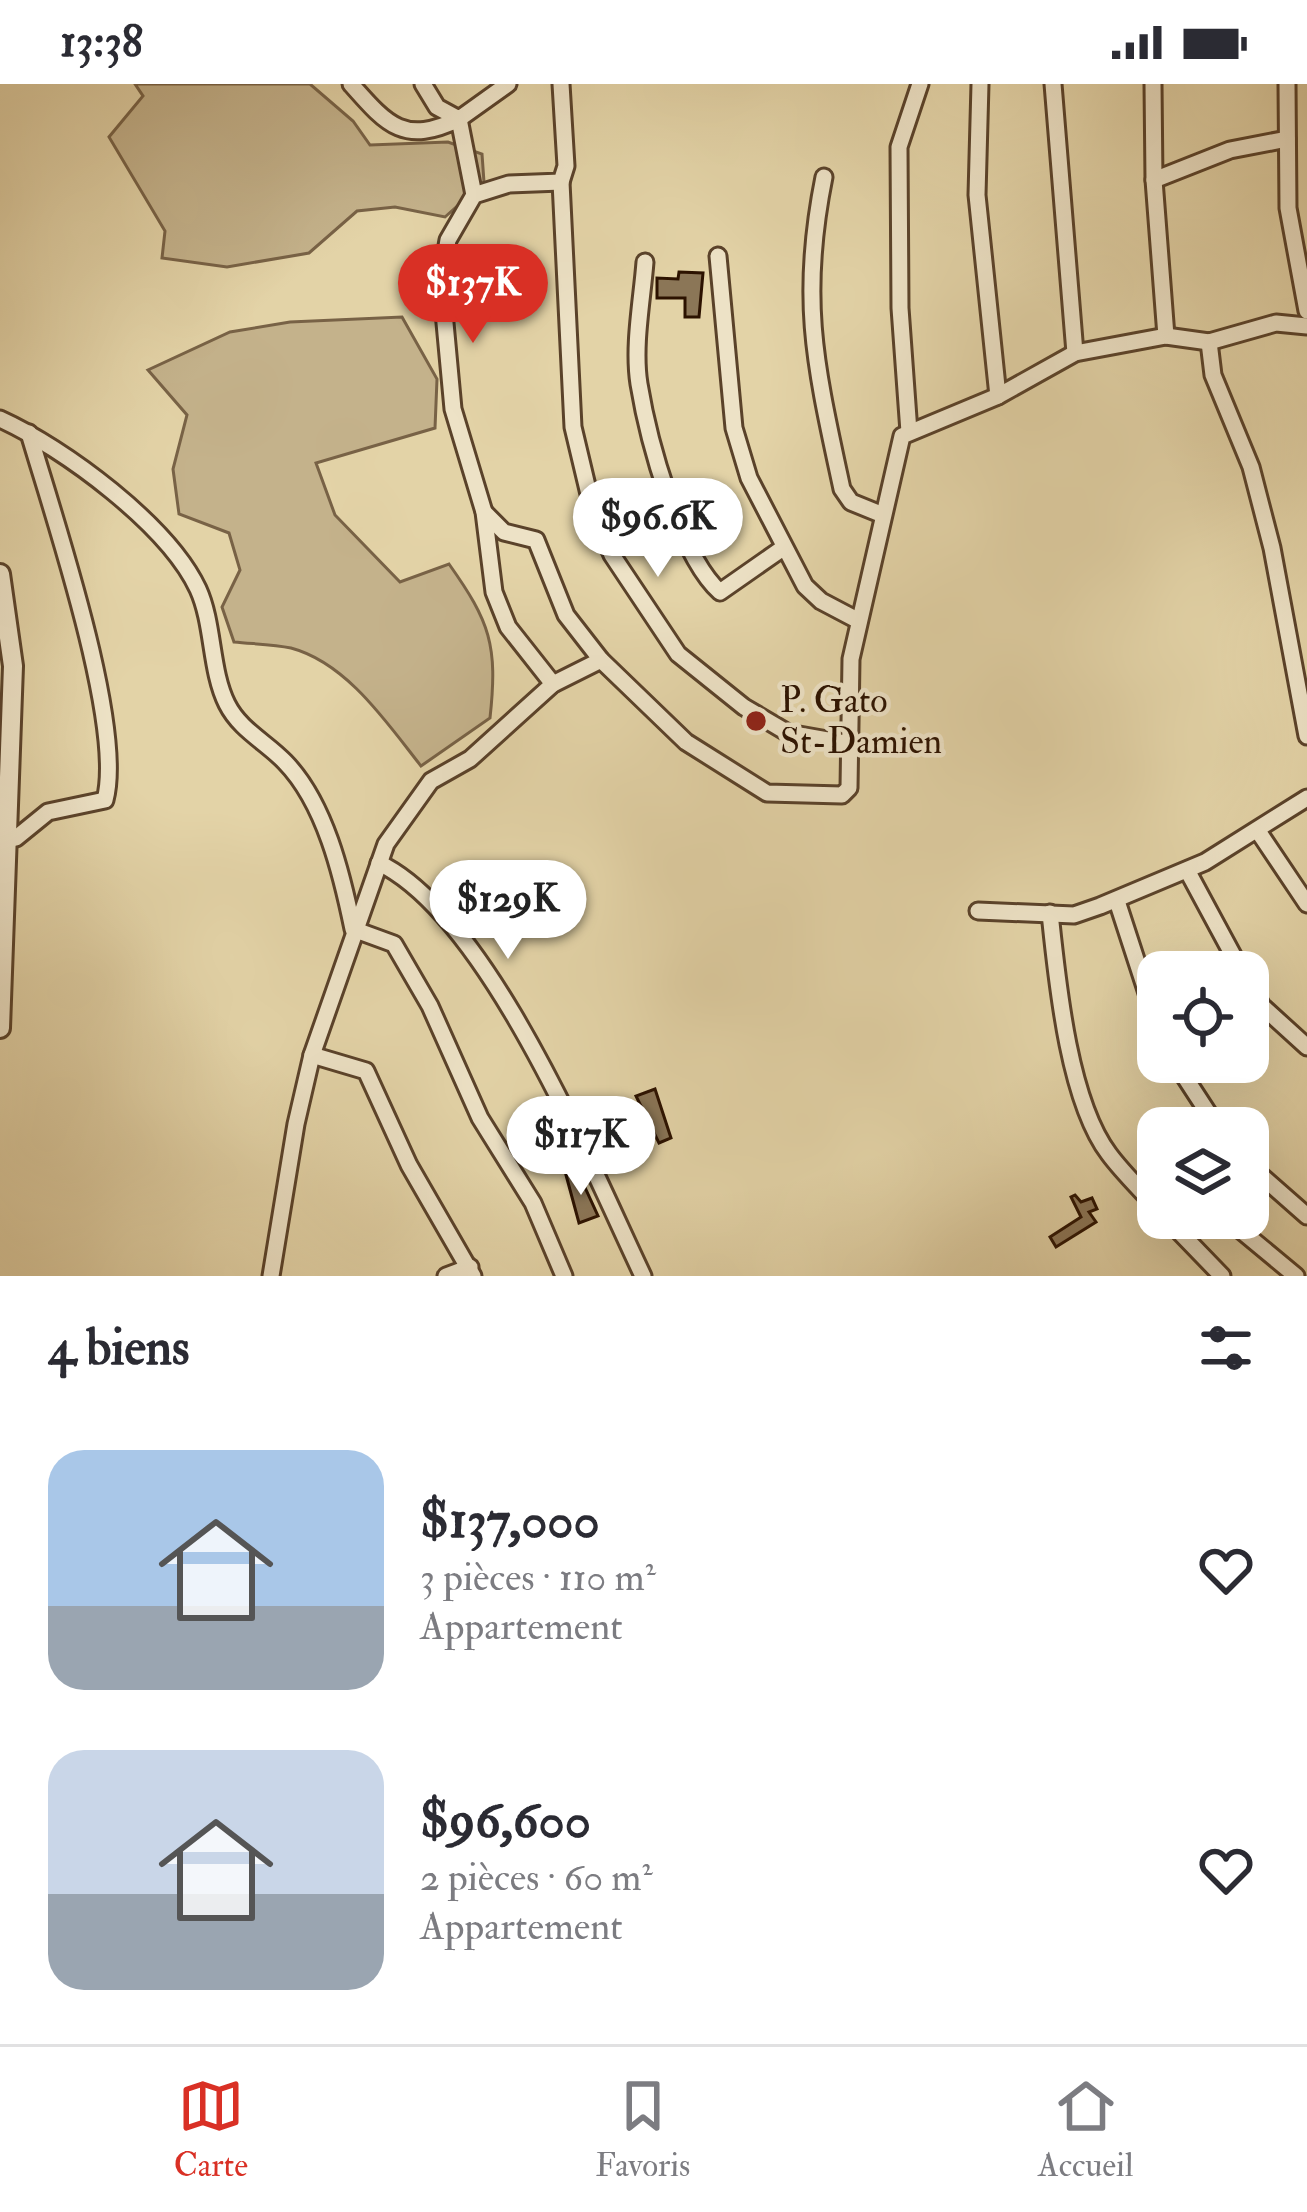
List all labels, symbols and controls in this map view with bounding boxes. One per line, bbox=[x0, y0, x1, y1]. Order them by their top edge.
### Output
text: 13:38 bbox=[60, 14, 143, 70]
pin: $137K bbox=[389, 244, 557, 346]
text: $137K bbox=[425, 258, 521, 307]
pin: $96.6K bbox=[560, 478, 756, 580]
text: $96.6K bbox=[600, 492, 716, 541]
place label: P. Gato St-Damien bbox=[780, 678, 942, 764]
marker: P. Gato St-Damien bbox=[743, 708, 769, 734]
pin: $129K bbox=[424, 860, 592, 962]
text: $129K bbox=[456, 874, 560, 923]
map controls bbox=[1137, 951, 1269, 1239]
button: locate bbox=[1137, 951, 1269, 1083]
pin: $117K bbox=[497, 1096, 665, 1198]
button: layers bbox=[1137, 1107, 1269, 1239]
text: $117K bbox=[533, 1110, 629, 1159]
icon: filters bbox=[1193, 1315, 1259, 1381]
text: 4 biens bbox=[48, 1316, 190, 1380]
text: $137,000 bbox=[420, 1489, 600, 1553]
icon: home bbox=[144, 1498, 288, 1642]
icon: heart bbox=[1193, 1537, 1259, 1603]
text: 3 pièces · 110 m² bbox=[420, 1553, 656, 1602]
text: Appartement bbox=[420, 1602, 623, 1651]
text: $96,600 bbox=[420, 1789, 591, 1853]
icon: home bbox=[144, 1798, 288, 1942]
icon: heart bbox=[1193, 1837, 1259, 1903]
text: 2 pièces · 60 m² bbox=[420, 1853, 653, 1902]
text: Appartement bbox=[420, 1902, 623, 1951]
tab: Carte bbox=[174, 2073, 248, 2186]
tab: Favoris bbox=[595, 2073, 690, 2186]
tab: Accueil bbox=[1038, 2073, 1133, 2186]

